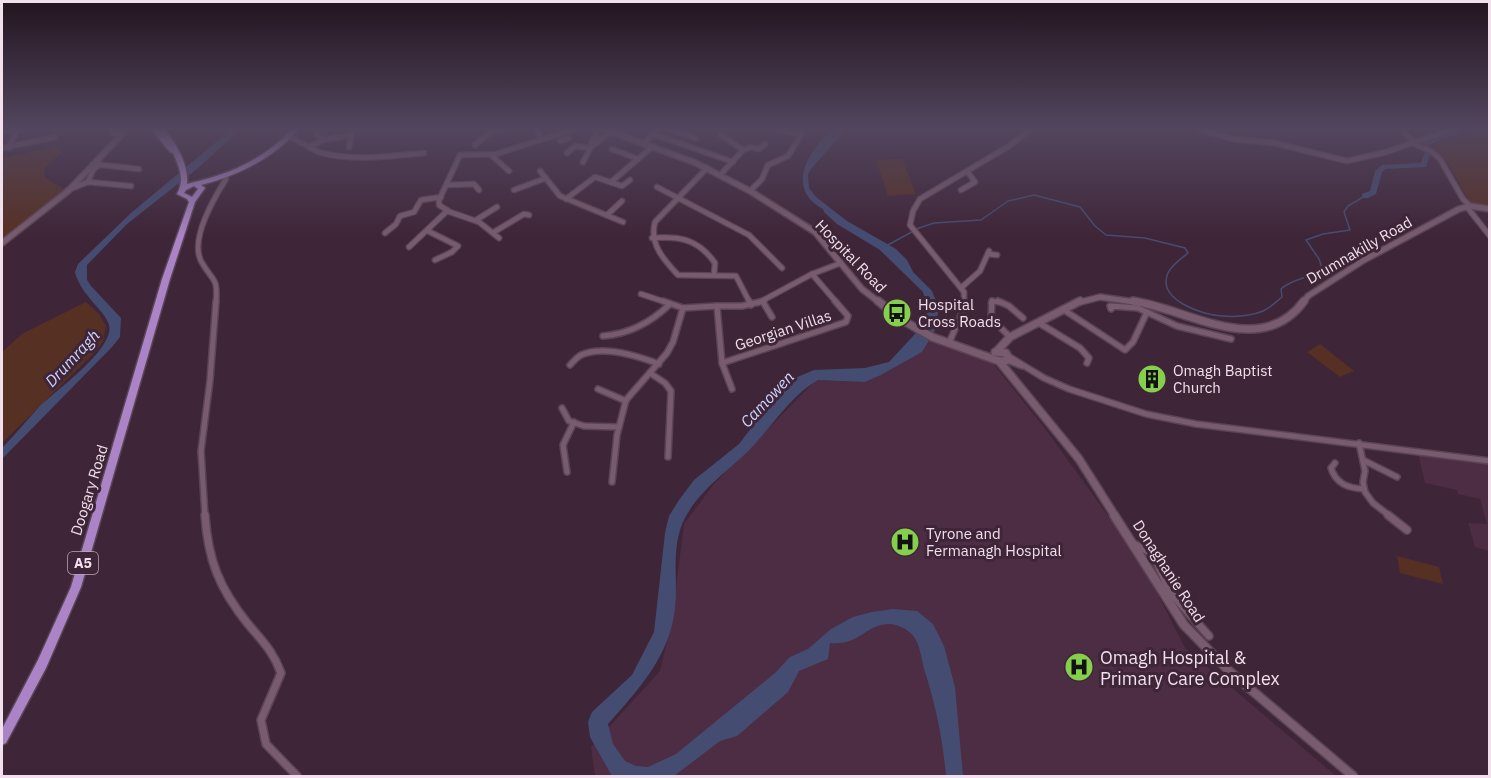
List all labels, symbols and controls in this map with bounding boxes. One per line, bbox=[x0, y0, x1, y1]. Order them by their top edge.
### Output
street label: Drumnakilly Road bbox=[1303, 212, 1415, 288]
street label: Hospital Road bbox=[811, 216, 891, 296]
place label: Hospital Cross Roads bbox=[918, 295, 1001, 331]
bus stop icon: Hospital Cross Roads bbox=[881, 297, 913, 329]
street label: Georgian Villas bbox=[732, 305, 834, 355]
water label: Drumragh bbox=[40, 325, 104, 391]
place label: Omagh Baptist Church bbox=[1173, 361, 1273, 397]
building icon: Omagh Baptist Church bbox=[1136, 363, 1168, 395]
water label: Camowen bbox=[736, 367, 798, 431]
street label: Doogary Road bbox=[66, 442, 112, 538]
street label: Donaghanie Road bbox=[1129, 516, 1209, 626]
place label: Tyrone and Fermanagh Hospital bbox=[926, 524, 1061, 560]
hospital icon: Tyrone and Fermanagh Hospital bbox=[889, 526, 921, 558]
road number: A5 bbox=[68, 552, 98, 574]
place label: Omagh Hospital & Primary Care Complex bbox=[1100, 646, 1280, 690]
hospital icon: Omagh Hospital & Primary Care Complex bbox=[1063, 651, 1095, 683]

